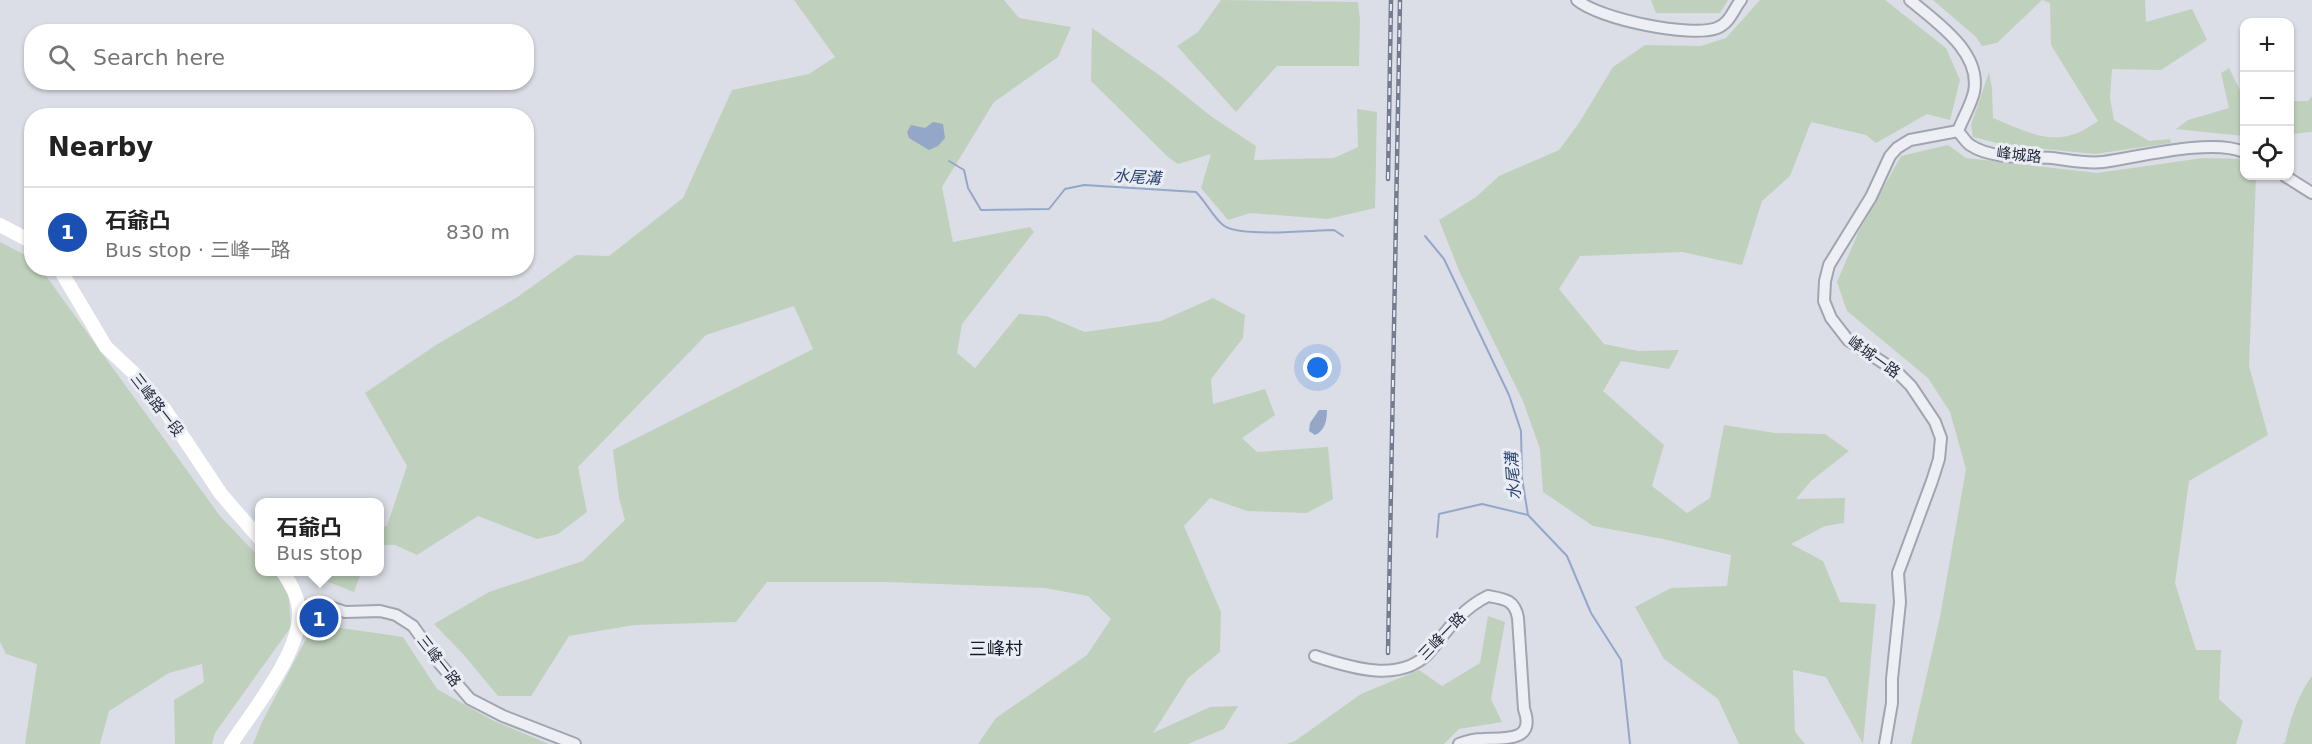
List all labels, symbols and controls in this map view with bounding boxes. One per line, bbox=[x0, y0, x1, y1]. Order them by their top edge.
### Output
map controls bbox=[2240, 18, 2294, 180]
button: + bbox=[2240, 18, 2294, 72]
search box bbox=[24, 24, 534, 90]
icon: search bbox=[45, 41, 78, 74]
text: Search here bbox=[93, 45, 225, 70]
button: − bbox=[2240, 72, 2294, 126]
button: locate bbox=[2240, 126, 2294, 180]
text: Nearby bbox=[48, 132, 153, 162]
street label: 峰城路 bbox=[1996, 144, 2042, 166]
water label: 水尾溝 bbox=[1112, 166, 1164, 188]
text: 石爺凸 bbox=[105, 208, 171, 233]
text: 1 bbox=[61, 220, 74, 244]
text: 830 m bbox=[446, 220, 510, 244]
text: Bus stop · 三峰一路 bbox=[105, 238, 290, 262]
street label: 峰城一路 bbox=[1844, 332, 1904, 382]
your location bbox=[1303, 353, 1332, 382]
street label: 三峰路一段 bbox=[127, 370, 187, 440]
water label: 水尾溝 bbox=[1502, 449, 1524, 501]
popup bbox=[255, 498, 384, 576]
text: 石爺凸 bbox=[276, 515, 342, 540]
text: Bus stop bbox=[276, 541, 363, 565]
pin: 1 bbox=[300, 596, 338, 640]
street label: 三峰一路 bbox=[1415, 608, 1469, 664]
street label: 三峰一路 bbox=[413, 632, 465, 690]
district label: 三峰村 bbox=[969, 638, 1023, 659]

